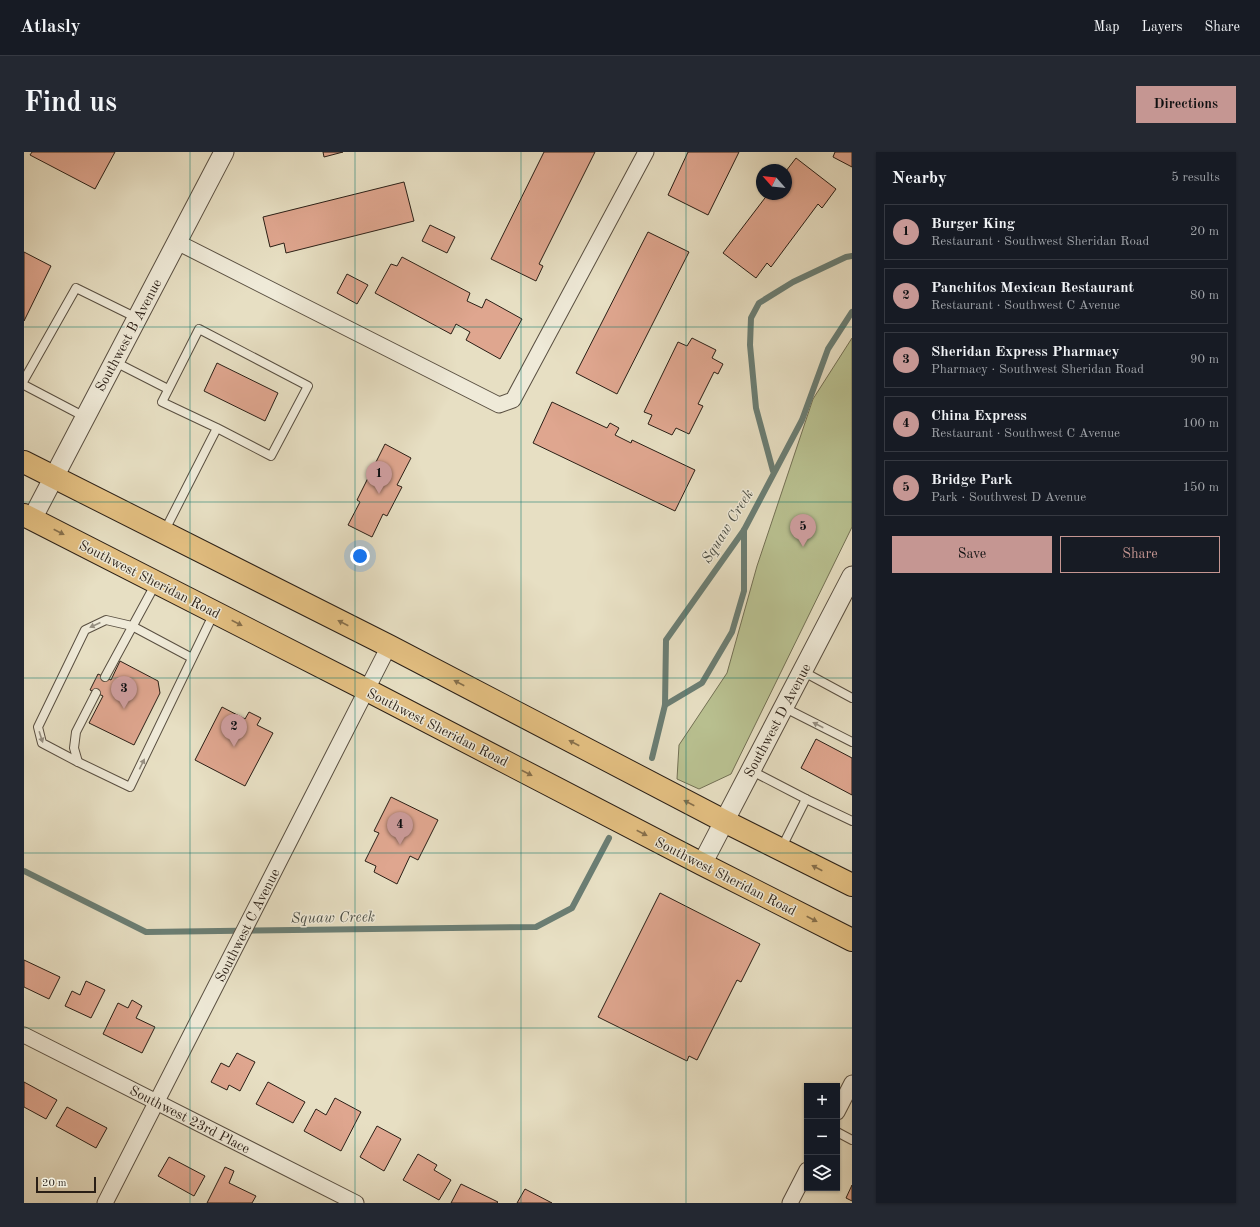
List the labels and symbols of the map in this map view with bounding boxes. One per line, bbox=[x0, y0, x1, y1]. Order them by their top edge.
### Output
north arrow bbox=[756, 164, 792, 200]
street label: Southwest B Avenue bbox=[93, 277, 164, 394]
pin: 1 bbox=[366, 461, 392, 494]
water label: Squaw Creek bbox=[700, 487, 757, 566]
pin: 5 bbox=[790, 514, 816, 547]
one-way arrow bbox=[53, 529, 65, 536]
street label: Southwest Sheridan Road bbox=[77, 538, 222, 622]
your location bbox=[350, 546, 370, 566]
one-way arrow bbox=[231, 620, 243, 626]
one-way arrow bbox=[337, 620, 349, 626]
one-way arrow bbox=[89, 622, 101, 628]
street label: Southwest D Avenue bbox=[742, 661, 814, 780]
pin: 3 bbox=[111, 676, 137, 709]
one-way arrow bbox=[453, 679, 464, 686]
street label: Southwest Sheridan Road bbox=[365, 686, 510, 770]
pin: 2 bbox=[221, 714, 247, 747]
one-way arrow bbox=[812, 722, 823, 728]
one-way arrow bbox=[38, 732, 44, 744]
one-way arrow bbox=[568, 739, 580, 746]
one-way arrow bbox=[139, 758, 145, 770]
one-way arrow bbox=[521, 769, 532, 776]
one-way arrow bbox=[684, 799, 695, 806]
pin: 4 bbox=[387, 812, 413, 845]
one-way arrow bbox=[636, 829, 648, 836]
street label: Southwest Sheridan Road bbox=[653, 835, 798, 919]
one-way arrow bbox=[811, 865, 823, 871]
street label: Southwest C Avenue bbox=[213, 867, 282, 984]
water label: Squaw Creek bbox=[291, 910, 375, 927]
one-way arrow bbox=[806, 916, 817, 922]
street label: Southwest 23rd Place bbox=[127, 1083, 252, 1156]
scale bar bbox=[36, 1175, 96, 1194]

